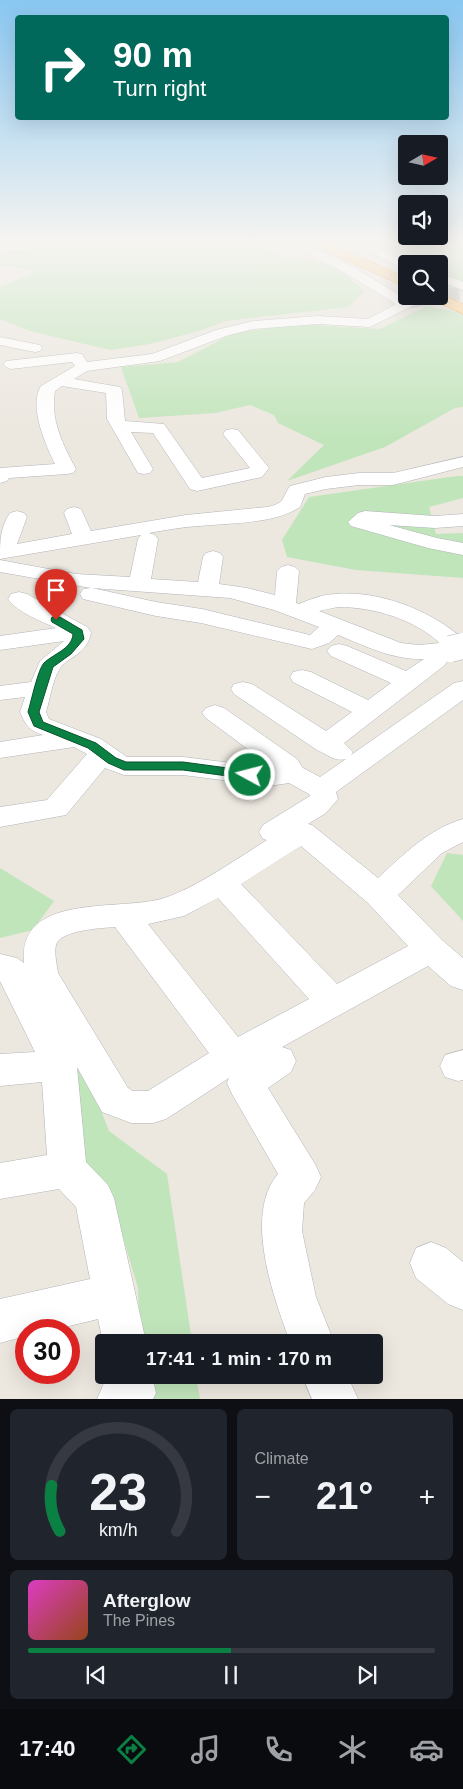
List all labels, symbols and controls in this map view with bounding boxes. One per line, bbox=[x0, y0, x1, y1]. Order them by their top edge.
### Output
icon: right bbox=[30, 35, 95, 100]
text: 90 m bbox=[113, 35, 193, 74]
text: Turn right bbox=[113, 76, 206, 101]
north arrow bbox=[398, 135, 448, 185]
map controls bbox=[398, 135, 448, 305]
button: sound bbox=[398, 195, 448, 245]
button: search bbox=[398, 255, 448, 305]
pin bbox=[35, 569, 77, 620]
icon: arrive bbox=[42, 576, 70, 604]
position arrow bbox=[223, 748, 275, 800]
speed limit sign: 30 bbox=[15, 1319, 80, 1384]
text: 17:41 · 1 min · 170 m bbox=[146, 1348, 332, 1369]
text: Climate bbox=[255, 1450, 309, 1467]
text: 23 bbox=[89, 1463, 147, 1521]
text: 21° bbox=[316, 1475, 373, 1517]
text: − bbox=[255, 1481, 271, 1512]
text: + bbox=[419, 1481, 435, 1512]
text: km/h bbox=[99, 1520, 138, 1540]
text: Afterglow bbox=[103, 1590, 191, 1611]
text: The Pines bbox=[103, 1612, 175, 1629]
icon: previous bbox=[82, 1661, 110, 1689]
icon: pause bbox=[217, 1661, 245, 1689]
icon: next bbox=[353, 1661, 381, 1689]
icon: directions bbox=[114, 1732, 149, 1767]
icon: music bbox=[188, 1732, 223, 1767]
icon: phone bbox=[261, 1732, 296, 1767]
icon: climate bbox=[335, 1732, 370, 1767]
icon: car bbox=[409, 1732, 444, 1767]
text: 17:40 bbox=[19, 1736, 76, 1761]

